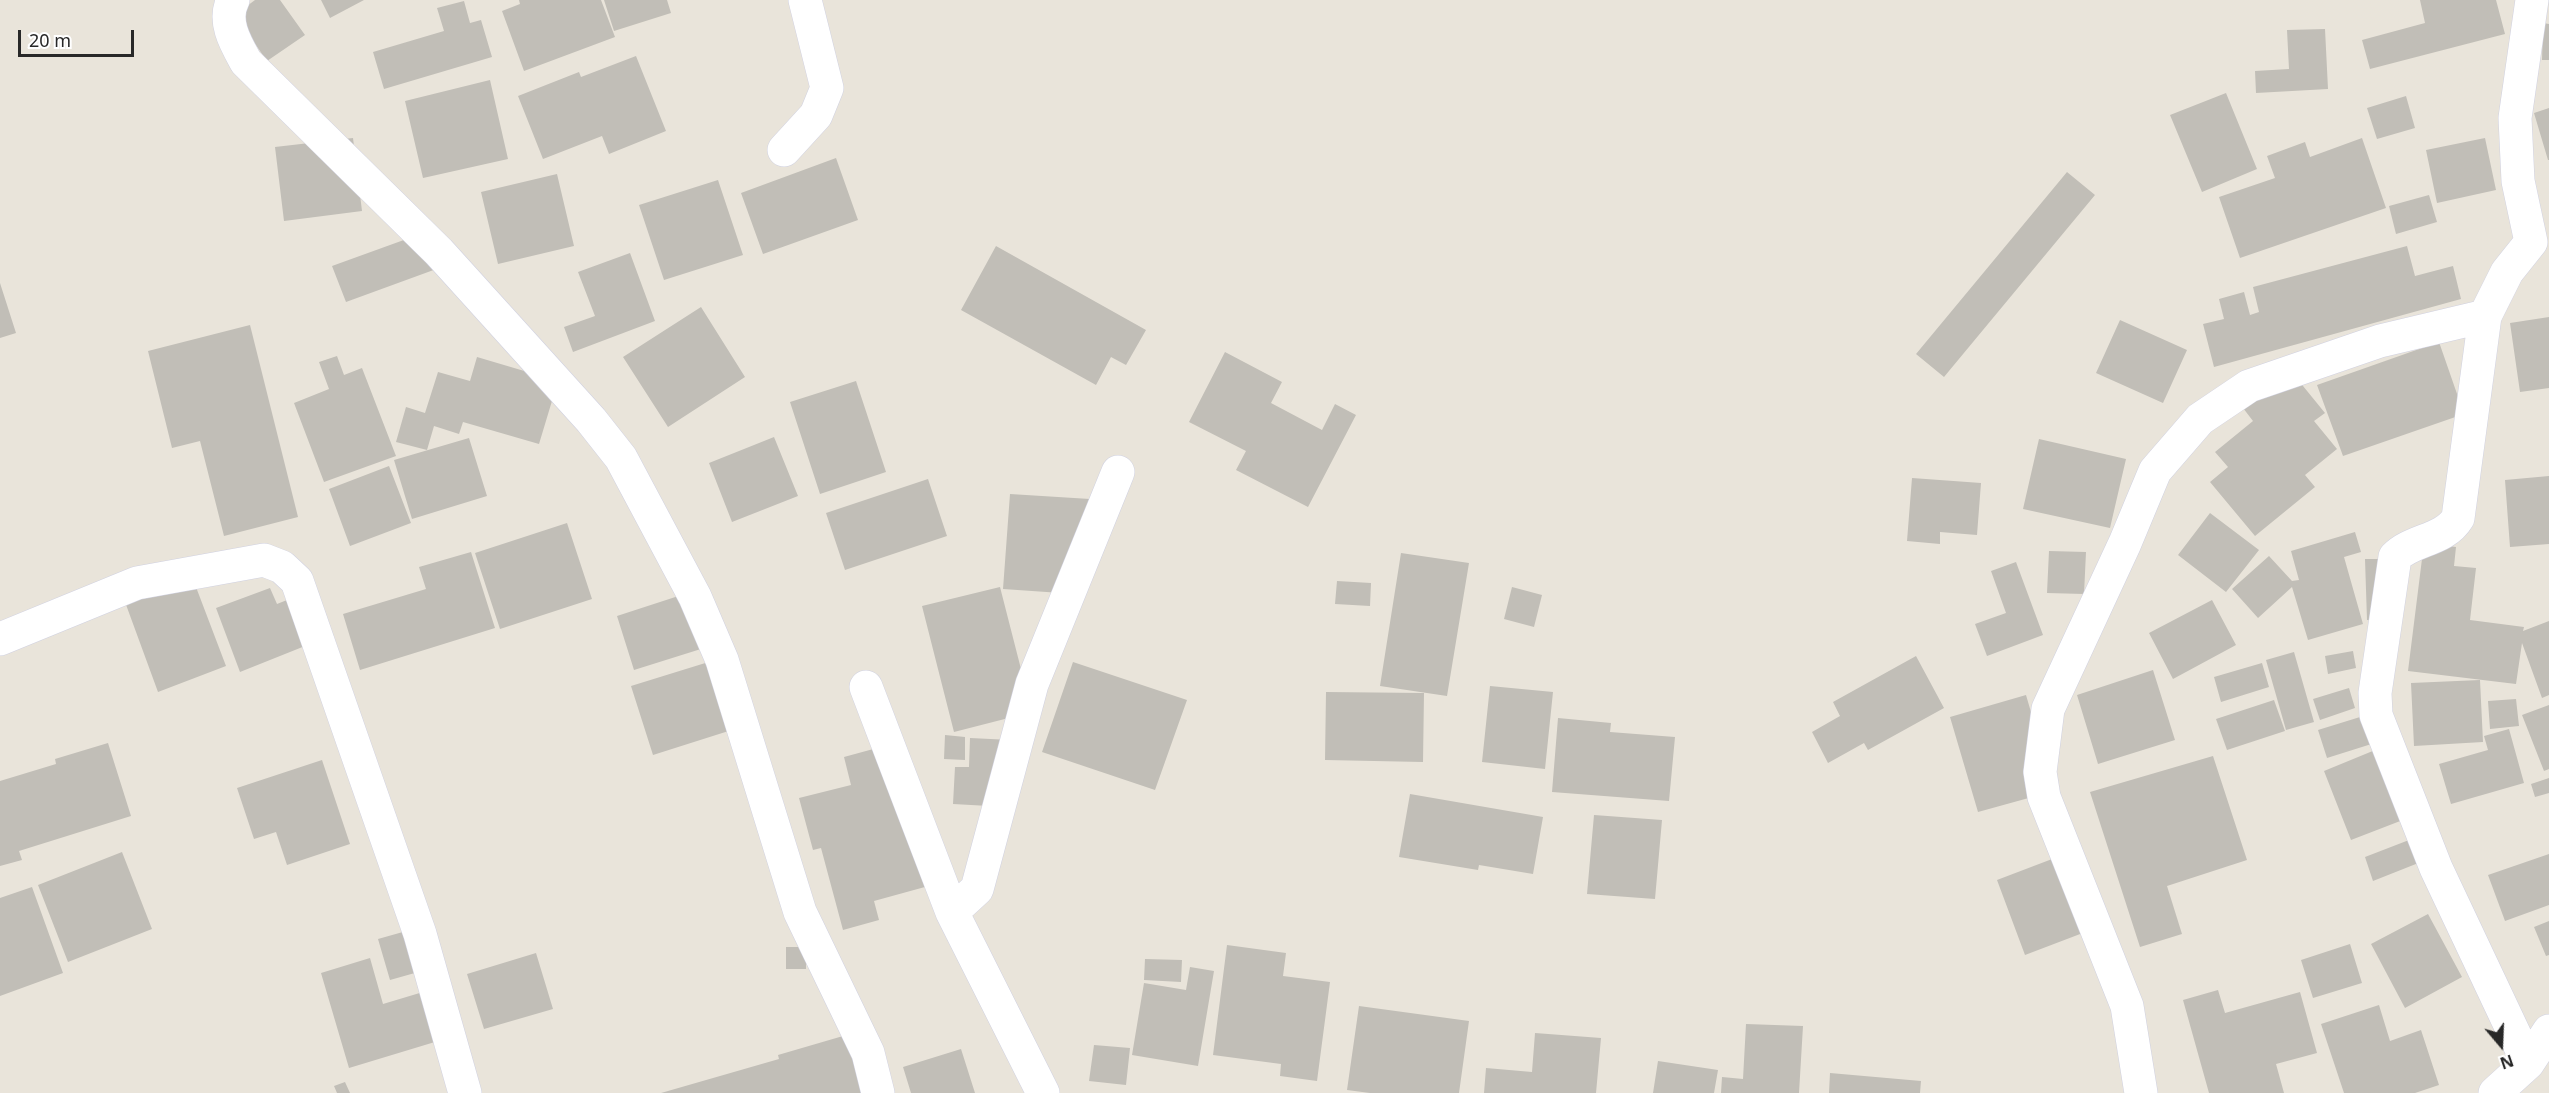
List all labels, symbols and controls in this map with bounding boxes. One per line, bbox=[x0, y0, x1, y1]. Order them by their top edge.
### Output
scale bar bbox=[21, 18, 136, 56]
text: 20 m bbox=[29, 28, 71, 52]
north arrow bbox=[2471, 1015, 2531, 1075]
text: N bbox=[2497, 1049, 2517, 1075]

